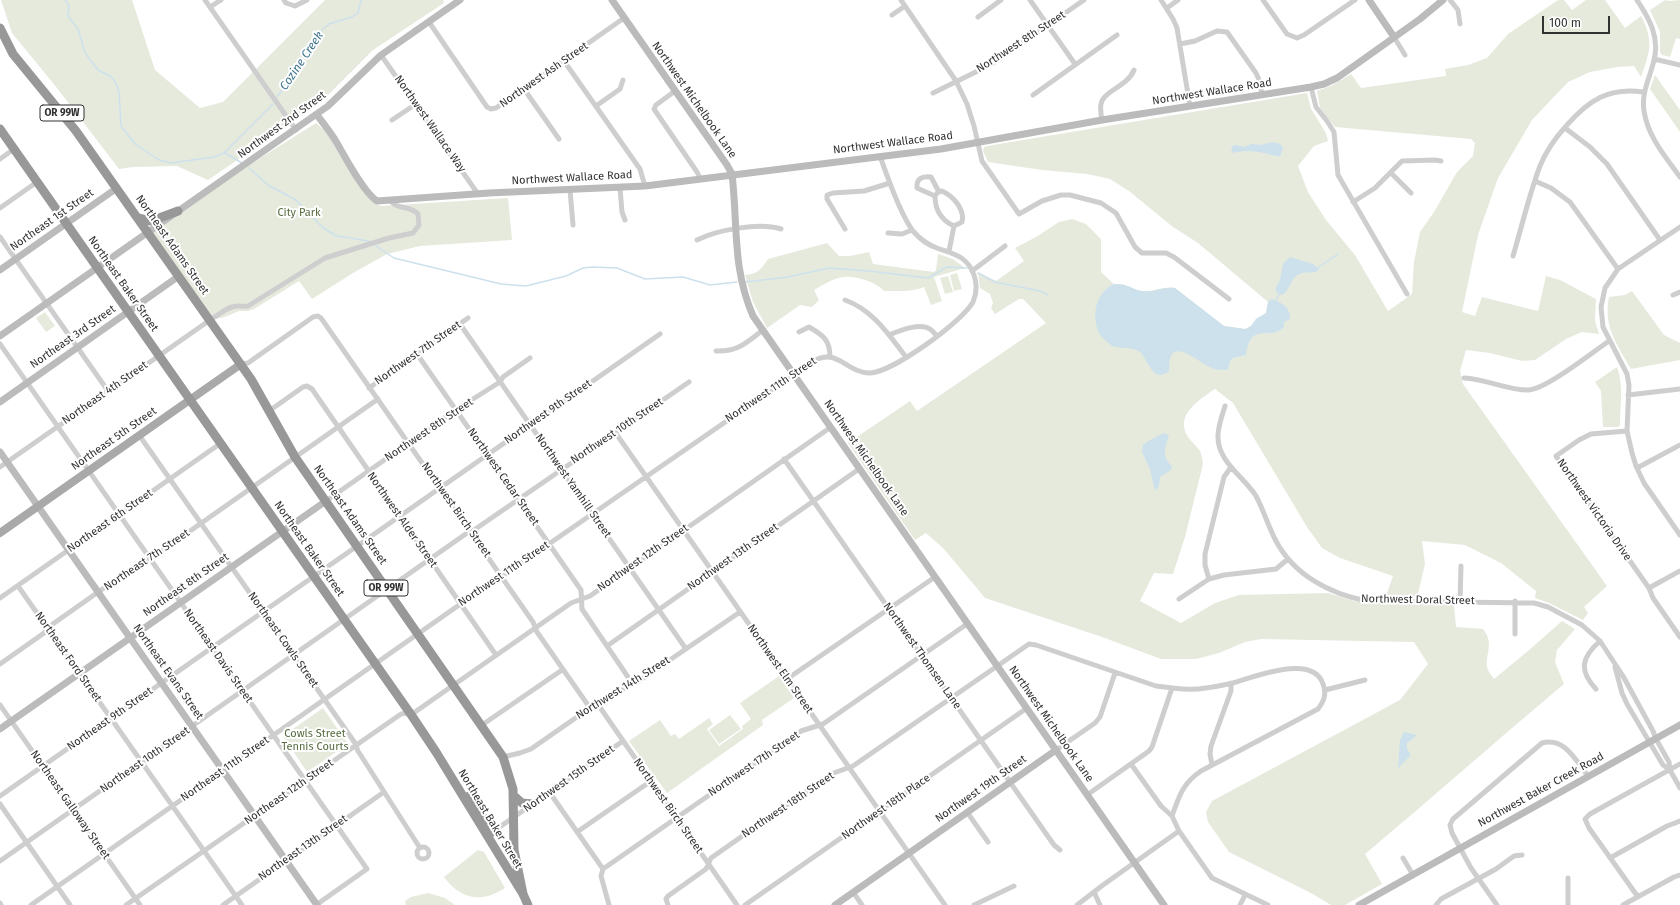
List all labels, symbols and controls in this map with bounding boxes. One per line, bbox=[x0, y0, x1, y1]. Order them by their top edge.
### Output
street label: Northwest 8th Street bbox=[974, 8, 1068, 76]
scale bar bbox=[1544, 8, 1612, 34]
text: 100 m bbox=[1549, 16, 1581, 30]
water label: Cozine Creek bbox=[277, 29, 327, 93]
street label: Northwest Ash Street bbox=[497, 39, 591, 111]
street label: Northwest Michelbook Lane bbox=[649, 39, 739, 161]
street label: Northwest Wallace Way bbox=[391, 73, 469, 175]
street label: Northwest Wallace Road bbox=[1151, 76, 1273, 108]
street label: Northwest 2nd Street bbox=[235, 89, 329, 161]
road number: OR 99W bbox=[40, 105, 84, 121]
street label: Northwest Wallace Road bbox=[832, 129, 954, 157]
street label: Northwest Wallace Road bbox=[511, 168, 633, 188]
street label: Northeast 1st Street bbox=[8, 186, 96, 254]
street label: Northeast Adams Street bbox=[133, 193, 211, 297]
park label: City Park bbox=[277, 206, 321, 220]
street label: Northeast Baker Street bbox=[85, 234, 161, 334]
street label: Northeast 3rd Street bbox=[28, 303, 118, 371]
street label: Northwest 7th Street bbox=[372, 318, 464, 388]
street label: Northwest 11th Street bbox=[723, 355, 819, 425]
street label: Northeast 4th Street bbox=[60, 359, 150, 427]
street label: Northwest 9th Street bbox=[502, 377, 594, 447]
street label: Northwest 10th Street bbox=[568, 395, 666, 467]
street label: Northwest 8th Street bbox=[382, 396, 476, 464]
street label: Northwest Michelbook Lane bbox=[821, 397, 911, 519]
street label: Northeast 5th Street bbox=[69, 405, 159, 473]
street label: Northwest Cedar Street bbox=[464, 426, 542, 528]
street label: Northwest Yamhill Street bbox=[532, 431, 614, 541]
street label: Northwest Victoria Drive bbox=[1554, 457, 1634, 563]
street label: Northwest Birch Street bbox=[418, 460, 494, 560]
street label: Northeast Adams Street bbox=[311, 463, 389, 567]
street label: Northwest Alder Street bbox=[364, 470, 440, 570]
street label: Northeast 6th Street bbox=[65, 487, 155, 555]
street label: Northeast Baker Street bbox=[271, 499, 347, 599]
street label: Northwest 13th Street bbox=[685, 521, 781, 593]
street label: Northwest 12th Street bbox=[595, 522, 691, 594]
street label: Northeast 7th Street bbox=[102, 526, 192, 594]
street label: Northwest 11th Street bbox=[456, 539, 552, 609]
street label: Northeast 8th Street bbox=[141, 550, 231, 620]
road number: OR 99W bbox=[364, 580, 408, 596]
street label: Northeast Cowls Street bbox=[245, 590, 321, 690]
street label: Northwest Doral Street bbox=[1361, 592, 1475, 608]
street label: Northwest Thomsen Lane bbox=[880, 600, 964, 712]
street label: Northeast Davis Street bbox=[181, 607, 255, 705]
street label: Northeast Ford Street bbox=[32, 609, 104, 705]
street label: Northeast Evans Street bbox=[130, 622, 206, 722]
street label: Northwest Elm Street bbox=[744, 622, 816, 716]
street label: Northwest 14th Street bbox=[574, 654, 672, 722]
street label: Northwest Michelbook Lane bbox=[1006, 663, 1096, 785]
street label: Northeast 9th Street bbox=[65, 685, 155, 753]
street label: Northeast 10th Street bbox=[98, 724, 192, 796]
park label: Cowls Street Tennis Courts bbox=[281, 727, 349, 753]
street label: Northwest 17th Street bbox=[706, 729, 802, 799]
street label: Northeast 11th Street bbox=[178, 734, 272, 804]
street label: Northwest 15th Street bbox=[521, 743, 617, 815]
street label: Northeast Galloway Street bbox=[27, 748, 113, 862]
street label: Northwest Baker Creek Road bbox=[1476, 750, 1606, 830]
street label: Northwest 19th Street bbox=[933, 753, 1029, 825]
street label: Northeast 12th Street bbox=[242, 756, 336, 828]
street label: Northwest Birch Street bbox=[630, 756, 706, 856]
street label: Northeast Baker Street bbox=[455, 767, 525, 871]
street label: Northwest 18th Street bbox=[739, 769, 837, 841]
street label: Northwest 18th Place bbox=[839, 771, 933, 843]
street label: Northeast 13th Street bbox=[256, 812, 350, 884]

